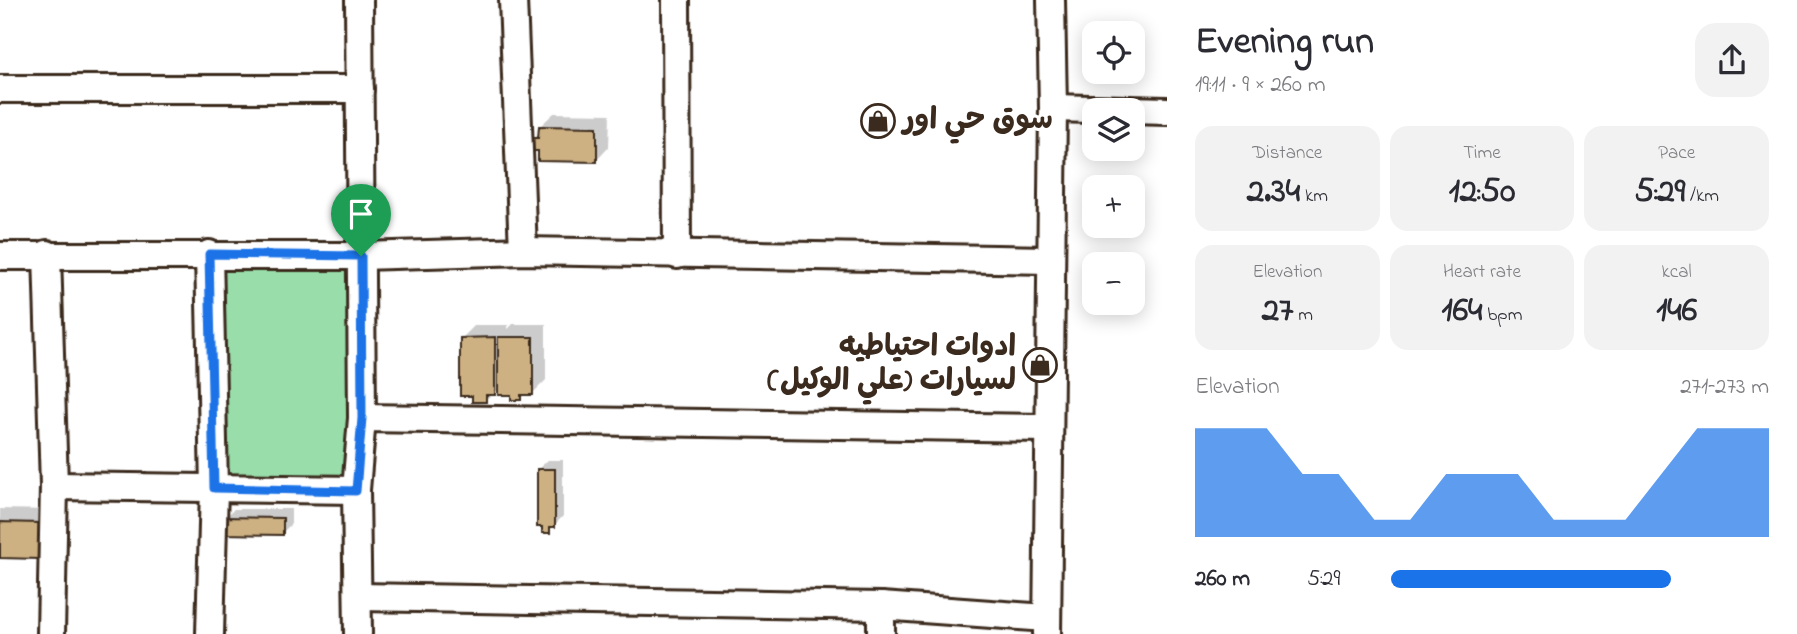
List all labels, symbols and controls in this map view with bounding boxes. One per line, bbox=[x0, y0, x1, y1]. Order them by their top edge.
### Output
text: Evening run bbox=[1195, 15, 1374, 71]
map controls bbox=[1082, 21, 1145, 315]
button: locate bbox=[1082, 21, 1145, 84]
button: share bbox=[1695, 23, 1769, 97]
text: 19:11 · 9 × 260 m bbox=[1195, 69, 1326, 102]
button: layers bbox=[1082, 98, 1145, 161]
place label: سوق حي اور bbox=[900, 99, 1053, 144]
shop icon: سوق حي اور bbox=[859, 102, 897, 140]
text: Distance bbox=[1252, 140, 1322, 167]
text: Time bbox=[1463, 140, 1501, 167]
text: Pace bbox=[1658, 140, 1695, 167]
text: 2.34 bbox=[1247, 167, 1300, 218]
text: 12:50 bbox=[1449, 167, 1515, 218]
text: 5:29 bbox=[1634, 167, 1685, 218]
button: + bbox=[1082, 175, 1145, 238]
text: km bbox=[1300, 183, 1328, 210]
text: /km bbox=[1685, 183, 1719, 210]
pin bbox=[331, 184, 391, 256]
icon: arrive bbox=[342, 195, 380, 233]
button: − bbox=[1082, 252, 1145, 315]
text: Elevation bbox=[1252, 259, 1322, 286]
text: Heart rate bbox=[1443, 259, 1521, 286]
text: kcal bbox=[1662, 259, 1692, 286]
text: 27 bbox=[1262, 286, 1293, 337]
text: 164 bbox=[1442, 286, 1483, 337]
text: 146 bbox=[1656, 286, 1697, 337]
text: m bbox=[1293, 302, 1313, 329]
text: bpm bbox=[1483, 302, 1522, 329]
place label: ادوات احتياطيه لسيارات (علي الوكيل) bbox=[767, 326, 1016, 405]
shop icon: ادوات احتياطيه لسيارات (علي الوكيل) bbox=[1021, 346, 1059, 384]
text: Elevation bbox=[1195, 371, 1280, 404]
text: 271–273 m bbox=[1680, 371, 1769, 404]
text: 260 m bbox=[1195, 563, 1250, 596]
text: 5:29 bbox=[1307, 563, 1340, 596]

